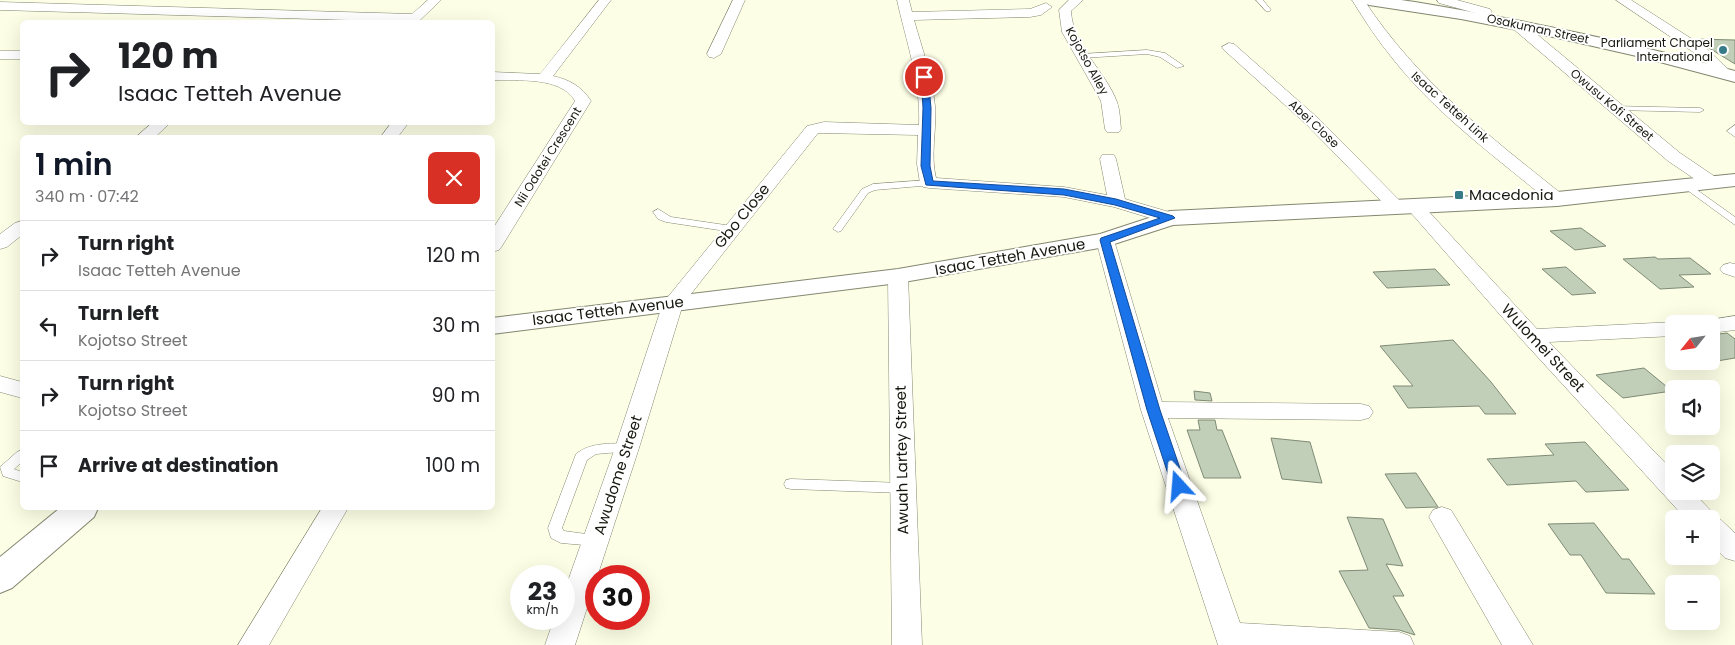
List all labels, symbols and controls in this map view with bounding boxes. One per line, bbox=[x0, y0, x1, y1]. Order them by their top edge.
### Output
street label: Osakuman Street bbox=[1485, 9, 1591, 48]
street label: Kojotso Alley bbox=[1062, 24, 1113, 98]
text: 120 m bbox=[118, 31, 218, 80]
place label: Parliament Chapel International bbox=[1601, 34, 1713, 65]
icon: right bbox=[35, 40, 100, 105]
marker: Parliament Chapel International bbox=[1717, 44, 1729, 56]
pin bbox=[903, 56, 945, 98]
icon: arrive bbox=[910, 63, 938, 91]
street label: Owusu Kofi Street bbox=[1567, 65, 1658, 145]
street label: Isaac Tetteh Link bbox=[1408, 67, 1493, 147]
text: Isaac Tetteh Avenue bbox=[118, 78, 342, 109]
street label: Abei Close bbox=[1285, 96, 1343, 151]
street label: Nii Odotei Crescent bbox=[510, 103, 585, 210]
text: 1 min bbox=[35, 143, 113, 186]
button: close bbox=[428, 152, 480, 204]
street label: Gbo Close bbox=[709, 179, 774, 252]
place label: Macedonia bbox=[1469, 184, 1554, 205]
text: 340 m · 07:42 bbox=[35, 185, 139, 208]
marker: Macedonia bbox=[1453, 189, 1465, 201]
text: Turn right bbox=[78, 230, 174, 257]
street label: Isaac Tetteh Avenue bbox=[933, 233, 1087, 280]
icon: right bbox=[35, 242, 63, 270]
text: 120 m bbox=[426, 242, 480, 269]
text: Isaac Tetteh Avenue bbox=[78, 259, 241, 282]
street label: Isaac Tetteh Avenue bbox=[531, 291, 685, 330]
street label: Wulomei Street bbox=[1497, 299, 1590, 396]
text: Turn left bbox=[78, 300, 159, 327]
icon: left bbox=[35, 312, 63, 340]
text: 30 m bbox=[432, 312, 480, 339]
north arrow bbox=[1665, 315, 1720, 370]
map controls bbox=[1665, 315, 1720, 630]
text: Kojotso Street bbox=[78, 329, 188, 352]
text: Turn right bbox=[78, 370, 174, 397]
button: sound bbox=[1665, 380, 1720, 435]
icon: right bbox=[35, 382, 63, 410]
text: 90 m bbox=[431, 382, 480, 409]
street label: Awuah Lartey Street bbox=[890, 385, 913, 535]
text: Kojotso Street bbox=[78, 399, 188, 422]
street label: Awudome Street bbox=[588, 412, 647, 537]
button: layers bbox=[1665, 445, 1720, 500]
icon: arrive bbox=[35, 452, 63, 480]
text: Arrive at destination bbox=[78, 452, 279, 479]
text: 100 m bbox=[425, 452, 480, 479]
position arrow bbox=[1152, 459, 1204, 511]
button: + bbox=[1665, 510, 1720, 565]
speed limit sign: 30 bbox=[585, 565, 650, 630]
text: 23 bbox=[528, 574, 557, 609]
button: − bbox=[1665, 575, 1720, 630]
text: km/h bbox=[527, 601, 558, 618]

